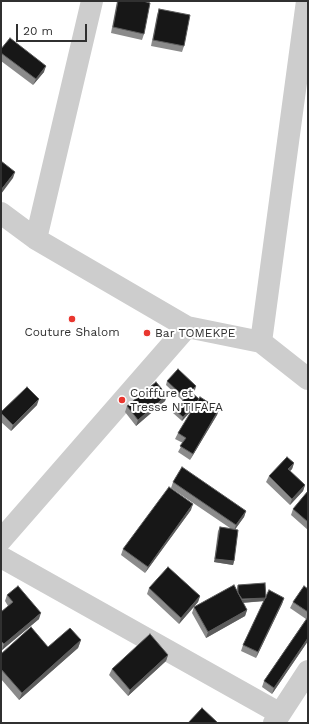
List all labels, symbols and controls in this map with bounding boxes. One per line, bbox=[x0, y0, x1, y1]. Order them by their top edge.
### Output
scale bar bbox=[18, 16, 89, 42]
text: 20 m bbox=[23, 24, 53, 38]
marker: Couture Shalom bbox=[67, 314, 77, 324]
place label: Couture Shalom bbox=[24, 325, 120, 339]
place label: Bar TOMEKPE bbox=[155, 326, 235, 340]
marker: Bar TOMEKPE bbox=[142, 328, 152, 338]
place label: Coiffure et Tresse N'TIFAFA bbox=[130, 386, 223, 414]
marker: Coiffure et Tresse N'TIFAFA bbox=[117, 395, 127, 405]

